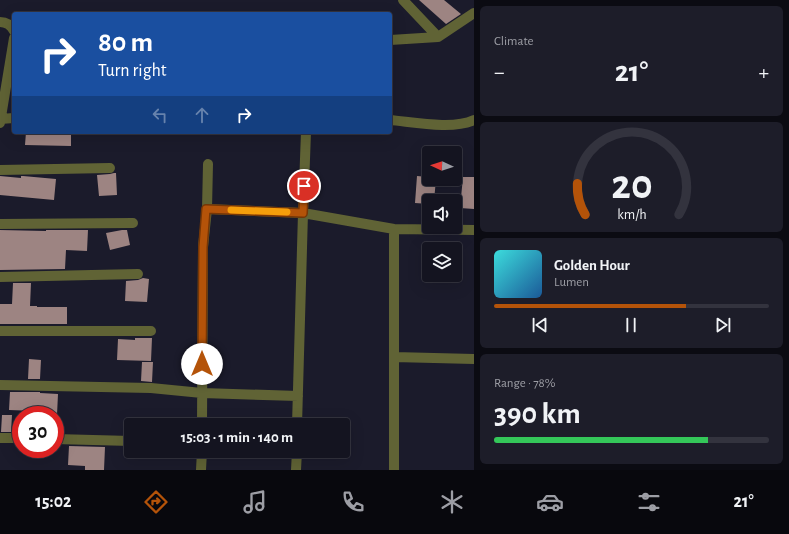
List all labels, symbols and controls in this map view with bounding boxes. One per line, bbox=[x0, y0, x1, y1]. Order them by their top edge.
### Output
icon: right bbox=[32, 28, 84, 80]
text: 80 m bbox=[98, 29, 153, 57]
text: Climate bbox=[494, 35, 533, 48]
text: 21° bbox=[615, 57, 648, 87]
text: − bbox=[494, 61, 505, 83]
text: + bbox=[758, 61, 769, 83]
text: Turn right bbox=[98, 62, 167, 80]
icon: left bbox=[149, 104, 171, 126]
icon: ahead bbox=[191, 104, 213, 126]
icon: right bbox=[233, 104, 255, 126]
north arrow bbox=[422, 146, 462, 186]
map controls bbox=[422, 146, 462, 282]
text: 20 bbox=[611, 165, 652, 206]
pin bbox=[287, 169, 321, 203]
icon: arrive bbox=[293, 175, 315, 197]
button: sound bbox=[422, 194, 462, 234]
text: km/h bbox=[617, 208, 646, 222]
button: layers bbox=[422, 242, 462, 282]
text: Golden Hour bbox=[554, 258, 630, 273]
text: Lumen bbox=[554, 276, 589, 289]
icon: previous bbox=[529, 314, 551, 336]
icon: pause bbox=[620, 314, 642, 336]
icon: next bbox=[712, 314, 734, 336]
position arrow bbox=[181, 343, 223, 385]
text: Range · 78% bbox=[494, 377, 555, 390]
text: 390 km bbox=[494, 399, 581, 429]
speed limit sign: 30 bbox=[12, 406, 64, 458]
text: 15:03 · 1 min · 140 m bbox=[181, 430, 293, 445]
icon: directions bbox=[142, 488, 170, 516]
icon: music bbox=[241, 488, 269, 516]
icon: phone bbox=[339, 488, 367, 516]
icon: climate bbox=[438, 488, 466, 516]
icon: car bbox=[536, 488, 564, 516]
icon: filters bbox=[635, 488, 663, 516]
text: 15:02 bbox=[35, 493, 72, 511]
text: 21° bbox=[733, 493, 754, 511]

